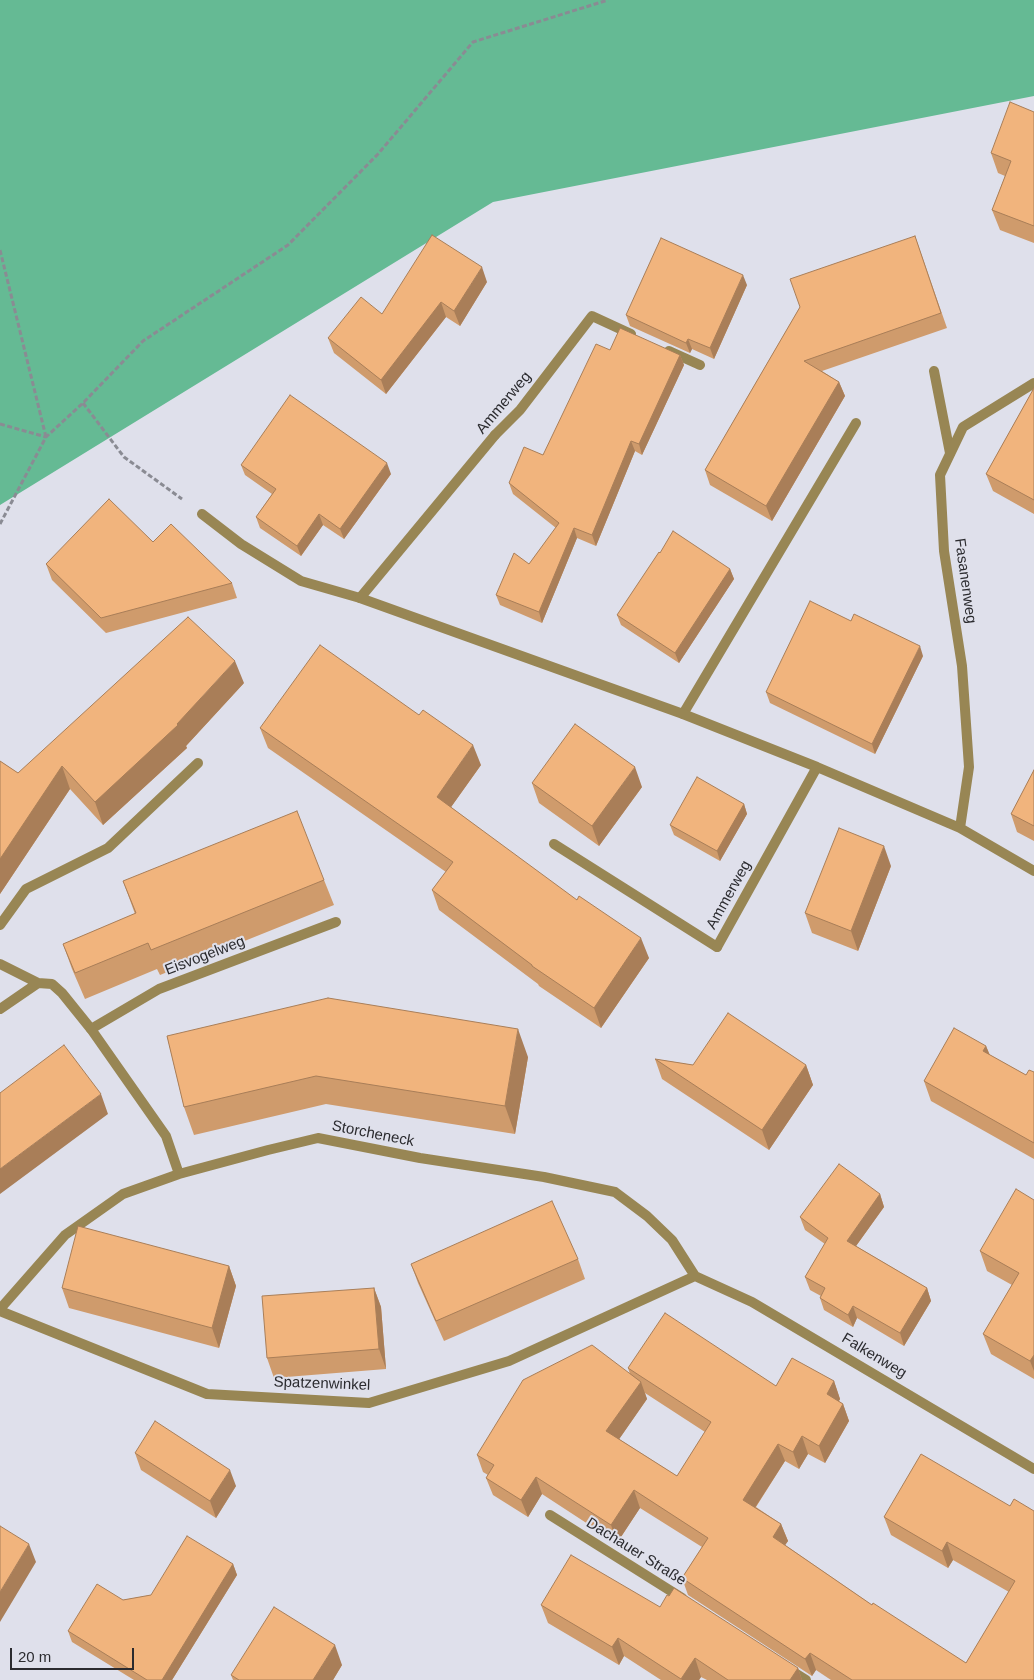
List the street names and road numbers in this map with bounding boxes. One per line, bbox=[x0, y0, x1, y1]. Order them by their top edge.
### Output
street label: Ammerweg bbox=[473, 368, 535, 438]
street label: Fasanenweg bbox=[950, 537, 980, 625]
street label: Ammerweg bbox=[703, 857, 755, 933]
street label: Eisvogelweg bbox=[162, 933, 248, 979]
street label: Storcheneck bbox=[330, 1117, 416, 1151]
street label: Falkenweg bbox=[838, 1330, 910, 1382]
street label: Spatzenwinkel bbox=[273, 1373, 371, 1395]
street label: Dachauer Straße bbox=[583, 1514, 689, 1590]

